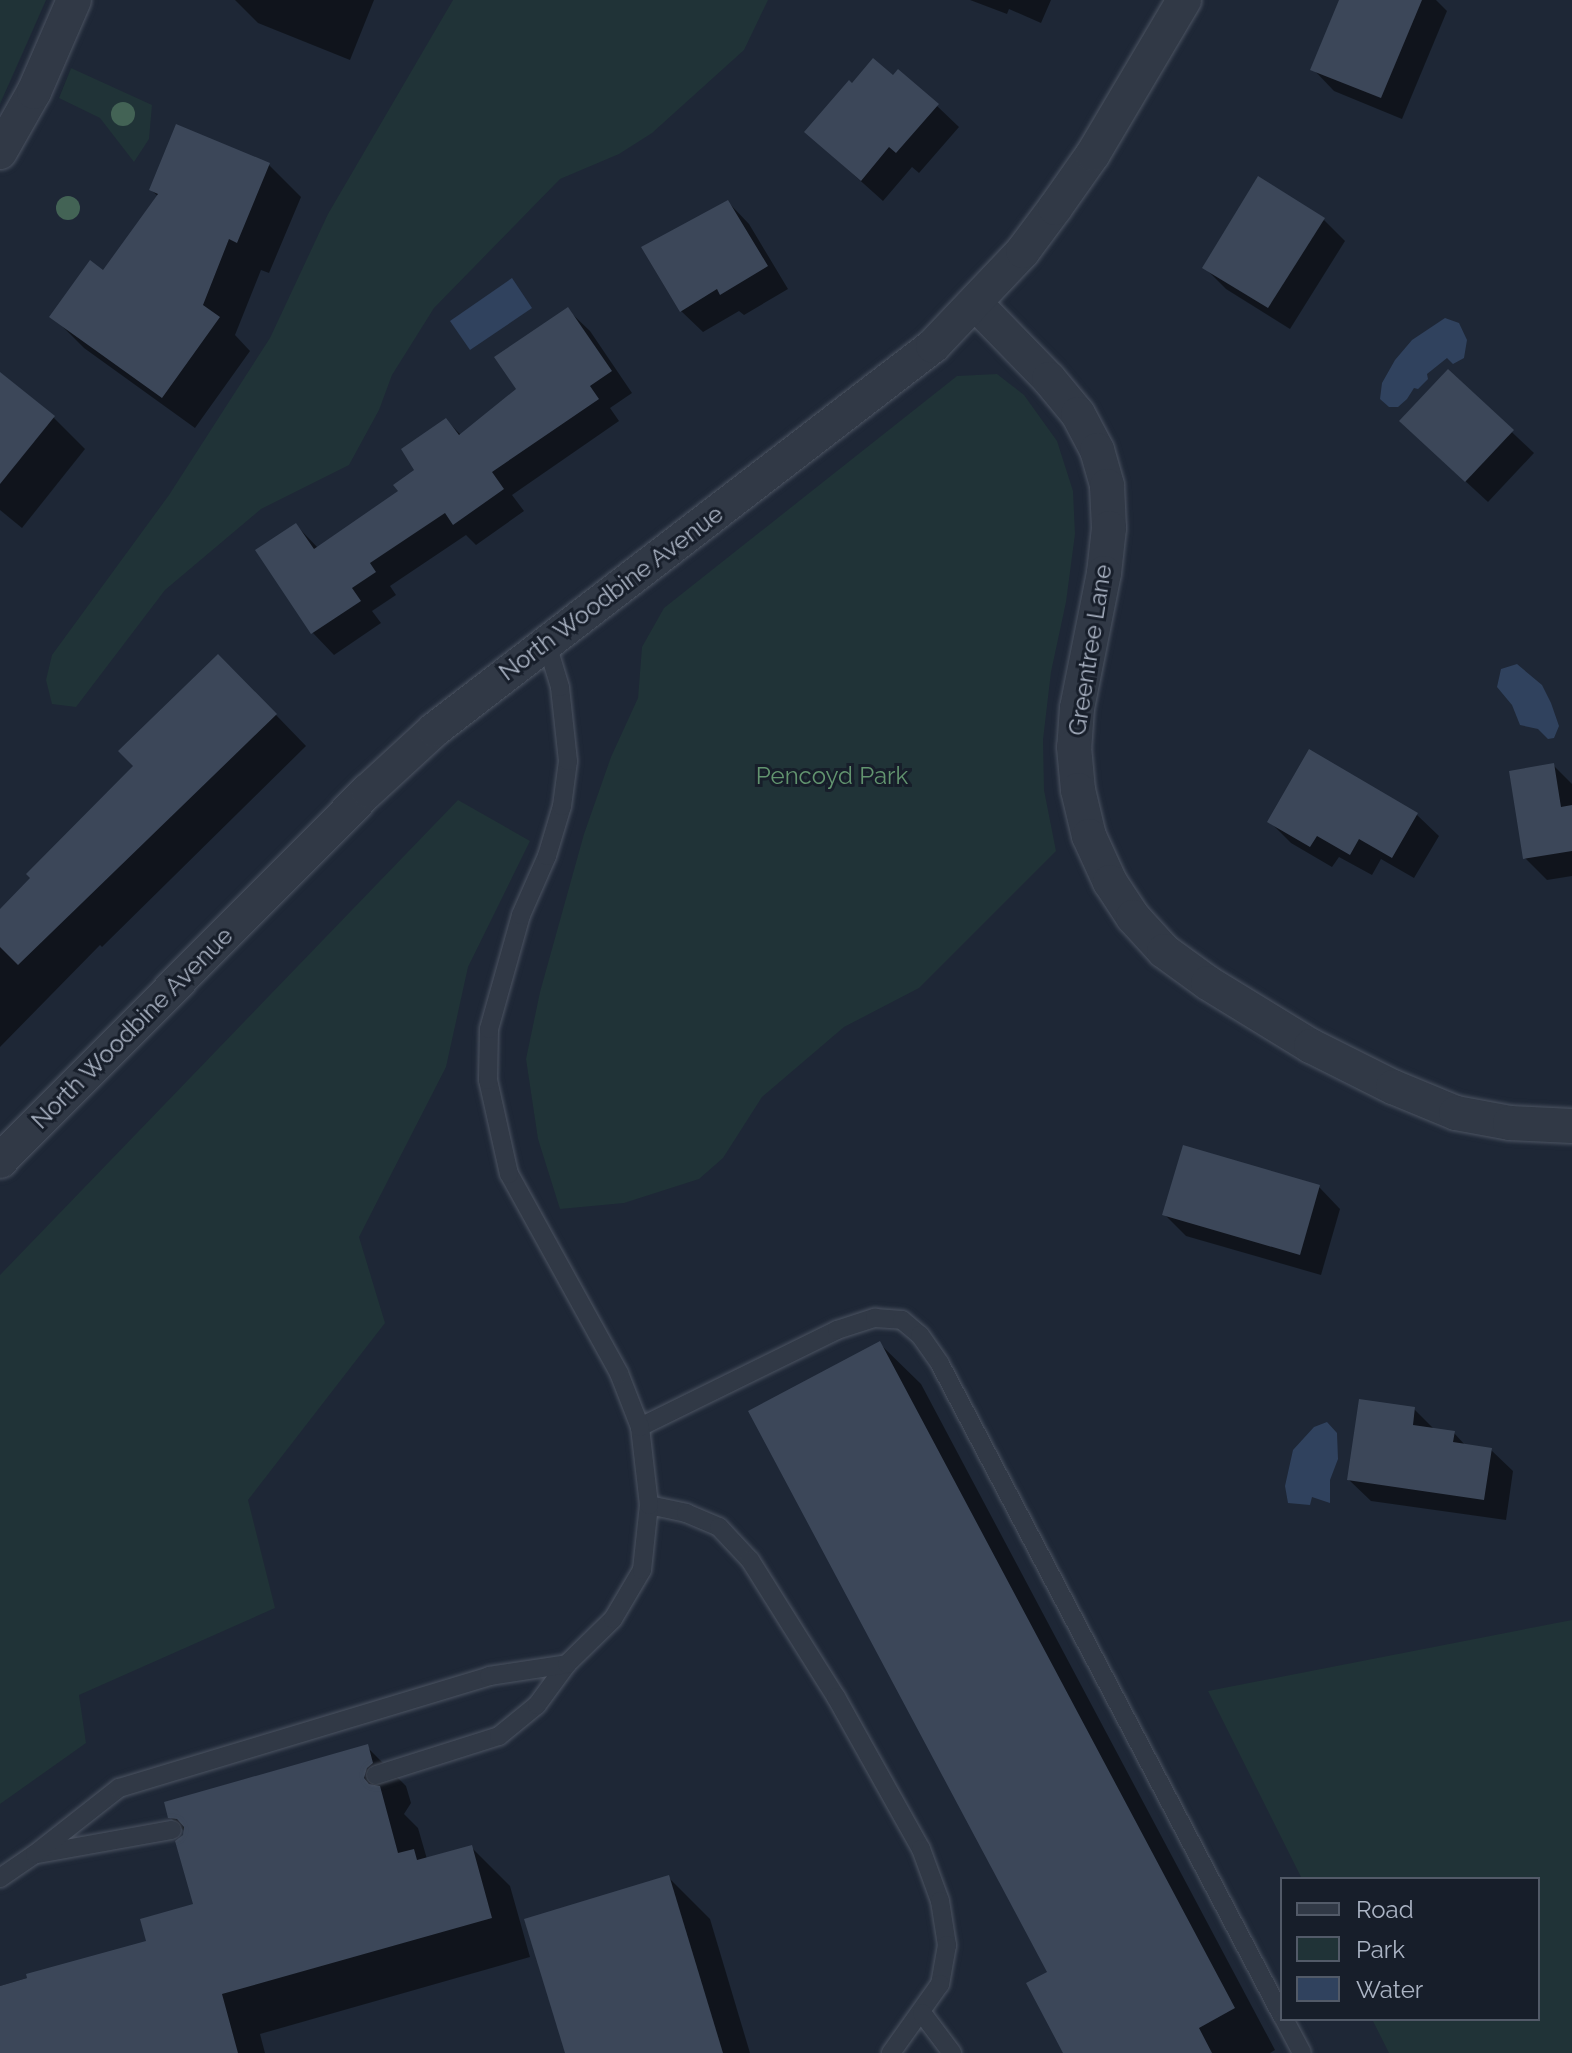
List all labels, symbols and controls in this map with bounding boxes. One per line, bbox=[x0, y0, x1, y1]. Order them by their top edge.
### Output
street label: North Woodbine Avenue bbox=[493, 499, 729, 687]
street label: Greentree Lane bbox=[1062, 562, 1118, 738]
park label: Pencoyd Park bbox=[756, 762, 908, 790]
street label: North Woodbine Avenue bbox=[25, 921, 239, 1135]
legend bbox=[1280, 1877, 1540, 2021]
text: Road bbox=[1356, 1895, 1414, 1924]
text: Park bbox=[1356, 1935, 1405, 1964]
text: Water bbox=[1356, 1975, 1423, 2004]

